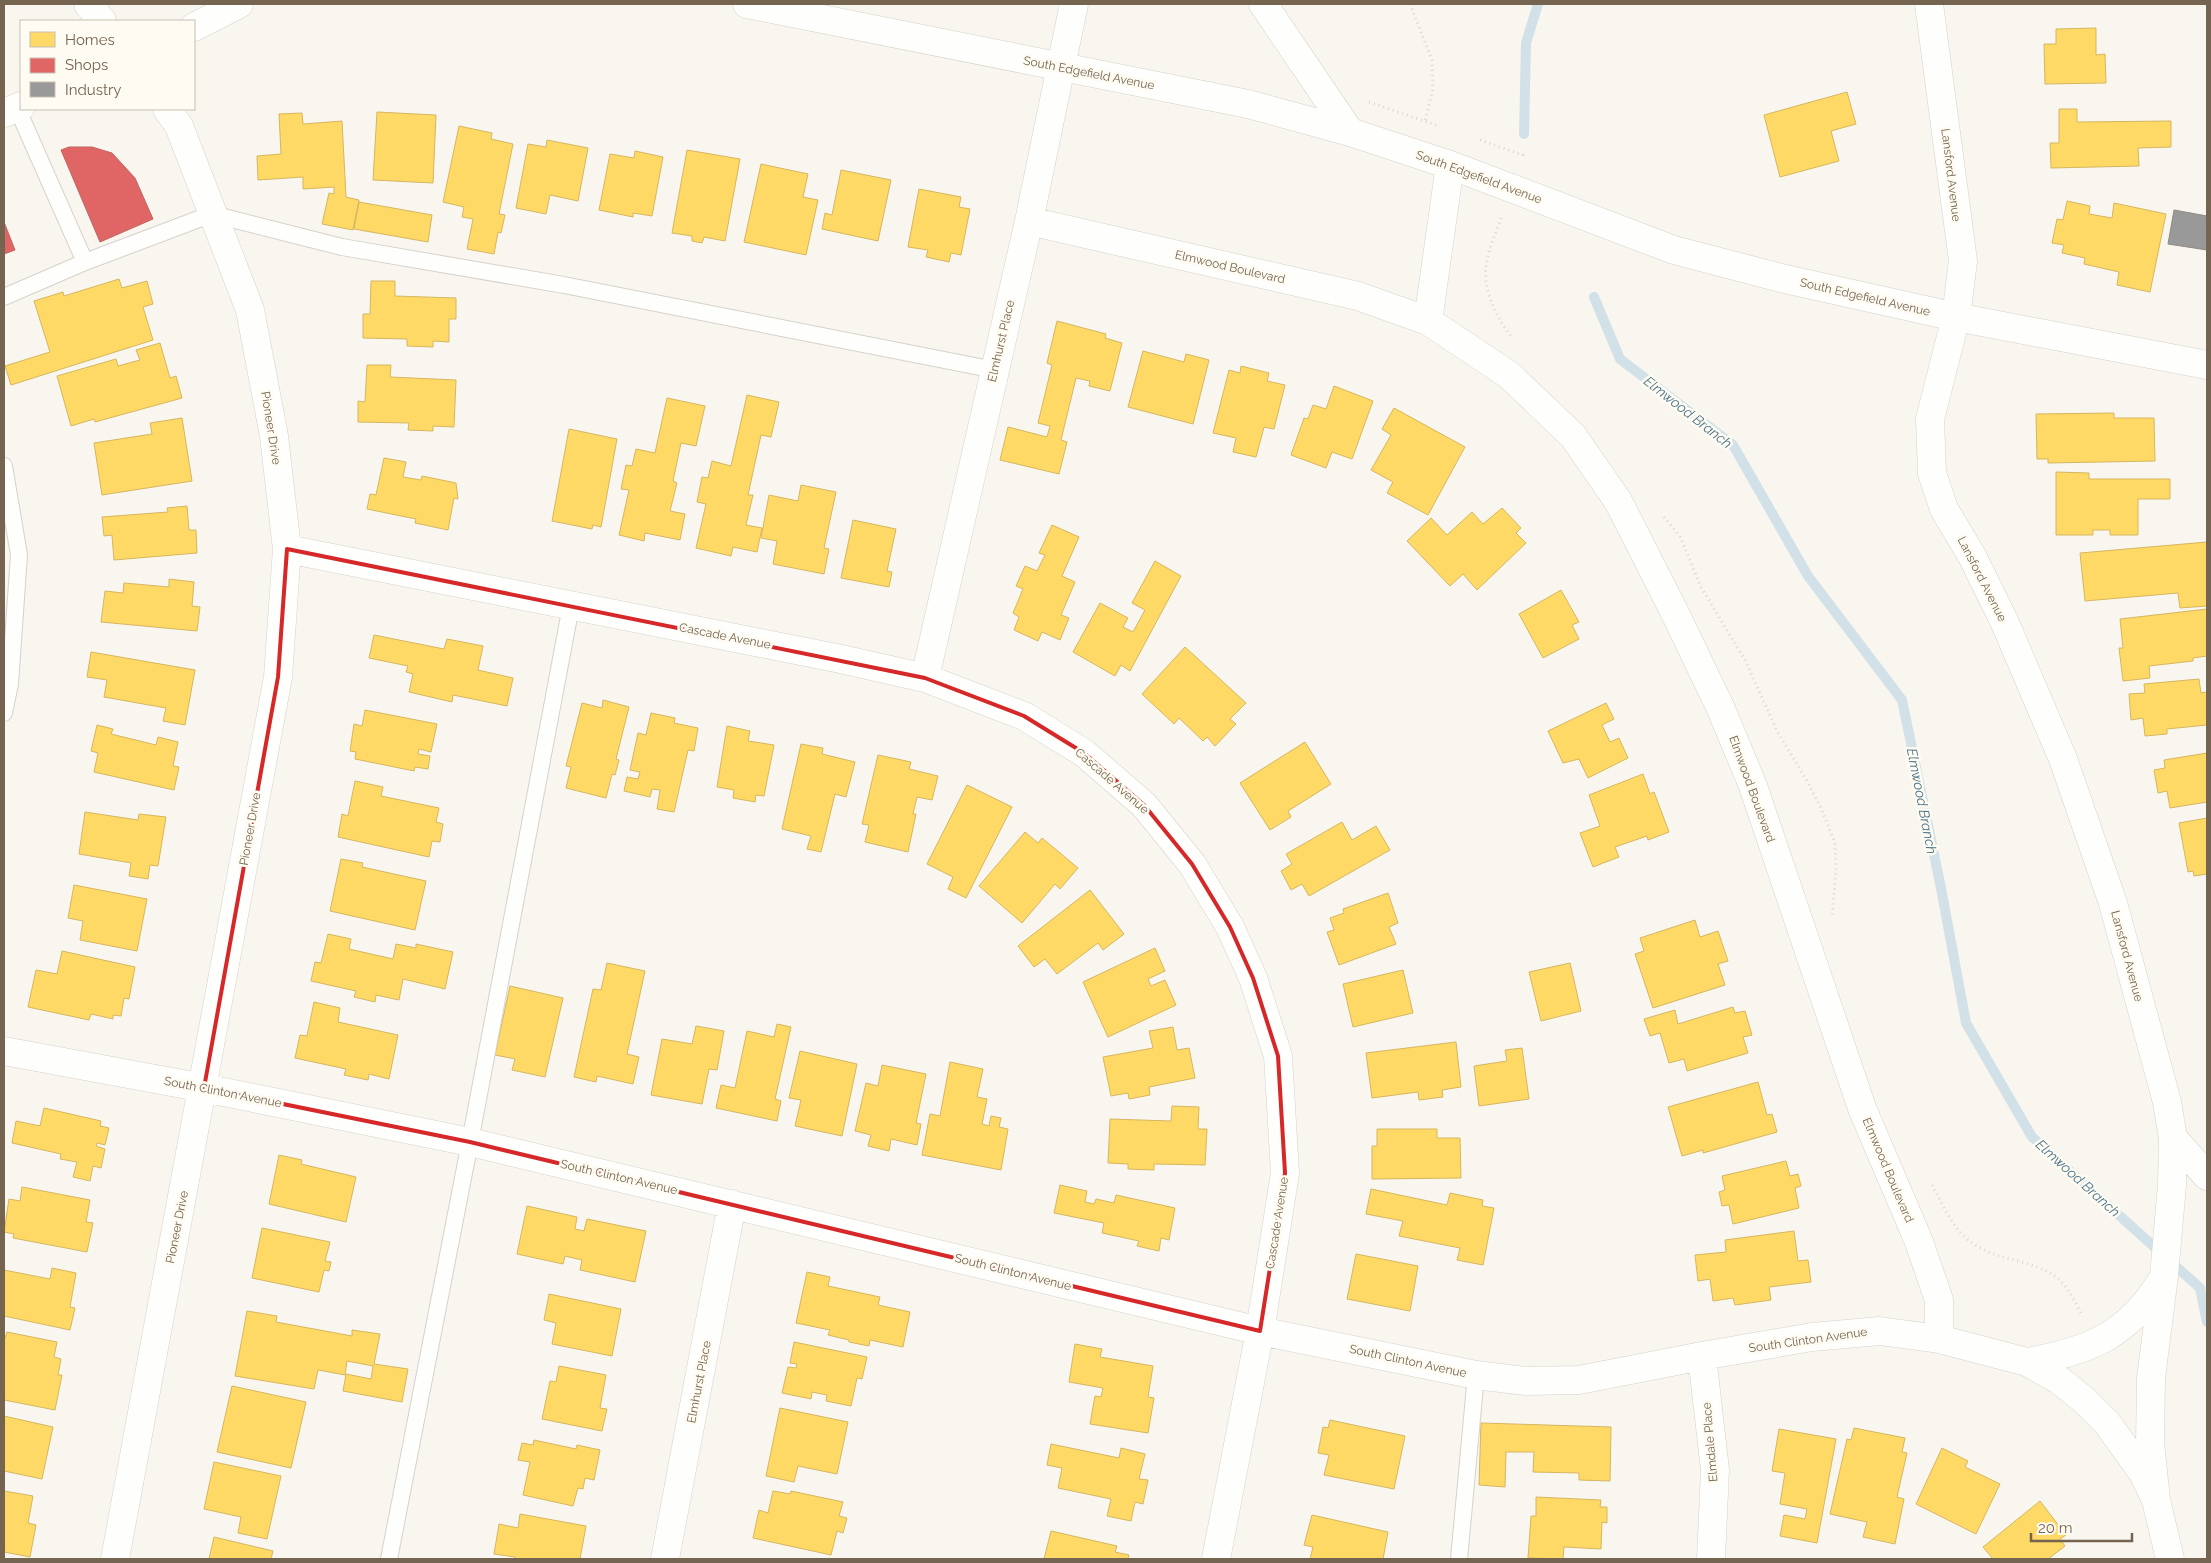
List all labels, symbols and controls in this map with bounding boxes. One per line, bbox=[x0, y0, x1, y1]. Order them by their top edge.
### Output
legend bbox=[20, 20, 195, 110]
text: Homes bbox=[65, 31, 115, 49]
street label: South Edgefield Avenue bbox=[1022, 53, 1156, 93]
text: Shops bbox=[65, 56, 108, 74]
text: Industry bbox=[65, 81, 121, 99]
street label: Lansford Avenue bbox=[1938, 128, 1964, 222]
street label: South Edgefield Avenue bbox=[1414, 148, 1544, 206]
street label: Elmwood Boulevard bbox=[1174, 248, 1286, 286]
street label: South Edgefield Avenue bbox=[1799, 275, 1931, 319]
street label: Elmhurst Place bbox=[985, 299, 1017, 383]
water label: Elmwood Branch bbox=[1641, 373, 1735, 451]
street label: Pioneer Drive bbox=[258, 390, 284, 466]
street label: Lansford Avenue bbox=[1955, 534, 2009, 624]
street label: Cascade Avenue bbox=[678, 620, 772, 652]
street label: Elmwood Boulevard bbox=[1726, 734, 1778, 844]
street label: Cascade Avenue bbox=[1072, 745, 1152, 817]
water label: Elmwood Branch bbox=[1904, 747, 1940, 855]
street label: Pioneer Drive bbox=[237, 791, 263, 867]
street label: Lansford Avenue bbox=[2108, 909, 2146, 1003]
street label: South Clinton Avenue bbox=[163, 1074, 283, 1110]
street label: Elmwood Boulevard bbox=[1860, 1115, 1916, 1225]
water label: Elmwood Branch bbox=[2033, 1136, 2123, 1220]
street label: South Clinton Avenue bbox=[559, 1157, 679, 1197]
street label: Cascade Avenue bbox=[1263, 1176, 1291, 1270]
street label: Pioneer Drive bbox=[163, 1189, 191, 1265]
street label: South Clinton Avenue bbox=[953, 1251, 1073, 1293]
street label: South Clinton Avenue bbox=[1748, 1325, 1868, 1355]
street label: Elmhurst Place bbox=[684, 1340, 714, 1424]
street label: South Clinton Avenue bbox=[1348, 1342, 1468, 1380]
street label: Elmdale Place bbox=[1700, 1402, 1720, 1482]
scale bar bbox=[2031, 1510, 2132, 1542]
text: 20 m bbox=[2038, 1519, 2073, 1537]

